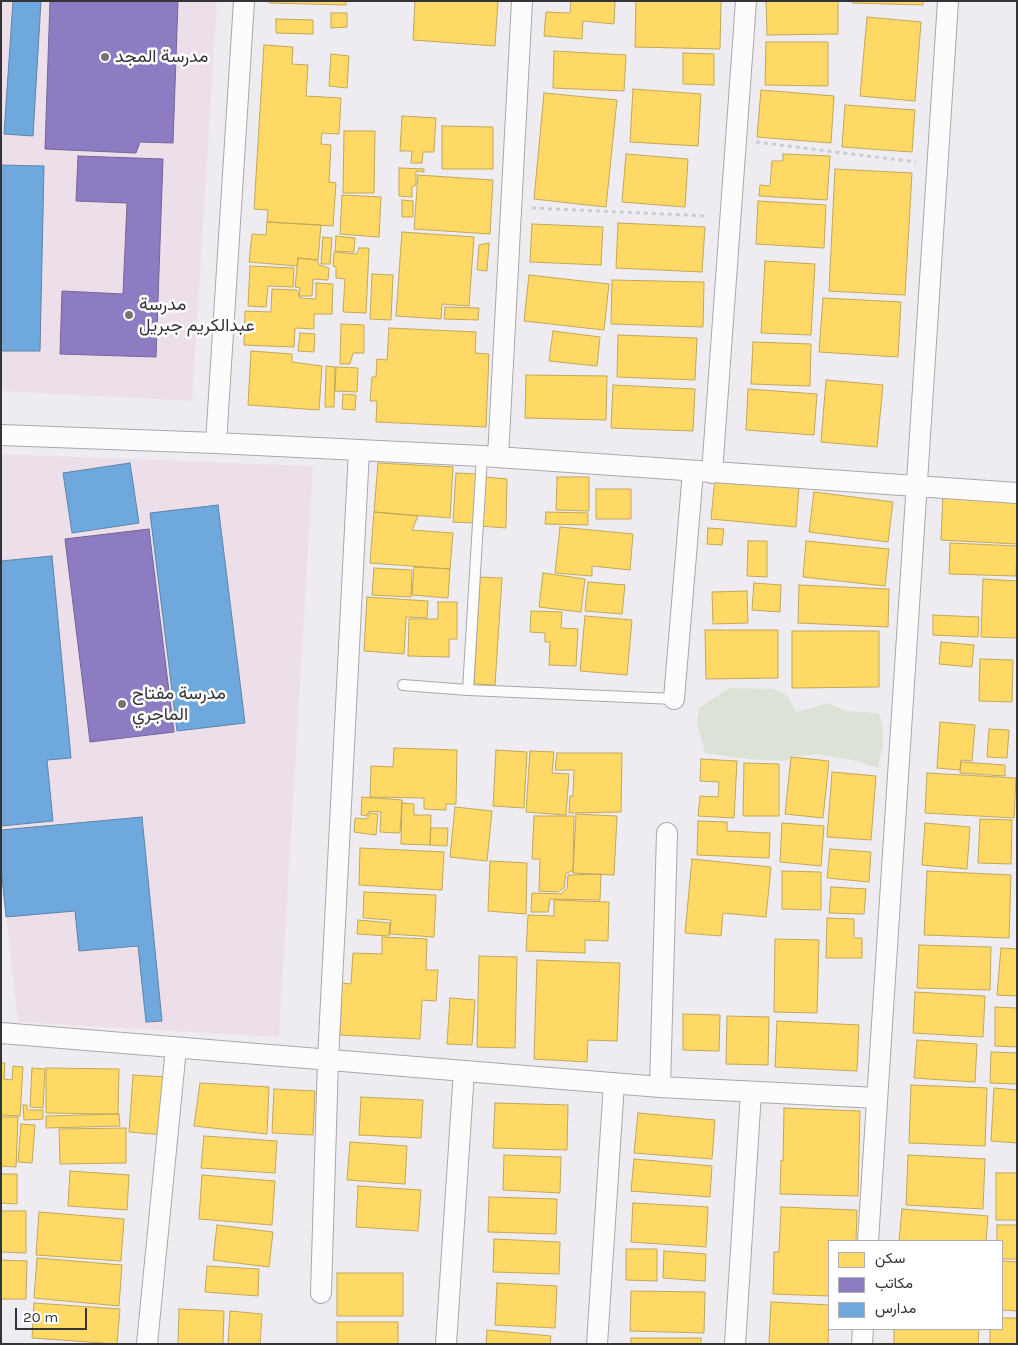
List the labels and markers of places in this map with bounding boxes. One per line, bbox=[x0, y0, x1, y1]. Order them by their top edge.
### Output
place label: مدرسة المجد bbox=[115, 46, 208, 68]
marker: مدرسة المجد bbox=[99, 51, 111, 63]
place label: مدرسة عبدالكريم جبريل bbox=[139, 294, 255, 336]
marker: مدرسة عبدالكريم جبريل bbox=[123, 309, 135, 321]
place label: مدرسة مفتاح الماجري bbox=[132, 683, 226, 726]
marker: مدرسة مفتاح الماجري bbox=[116, 698, 128, 710]

